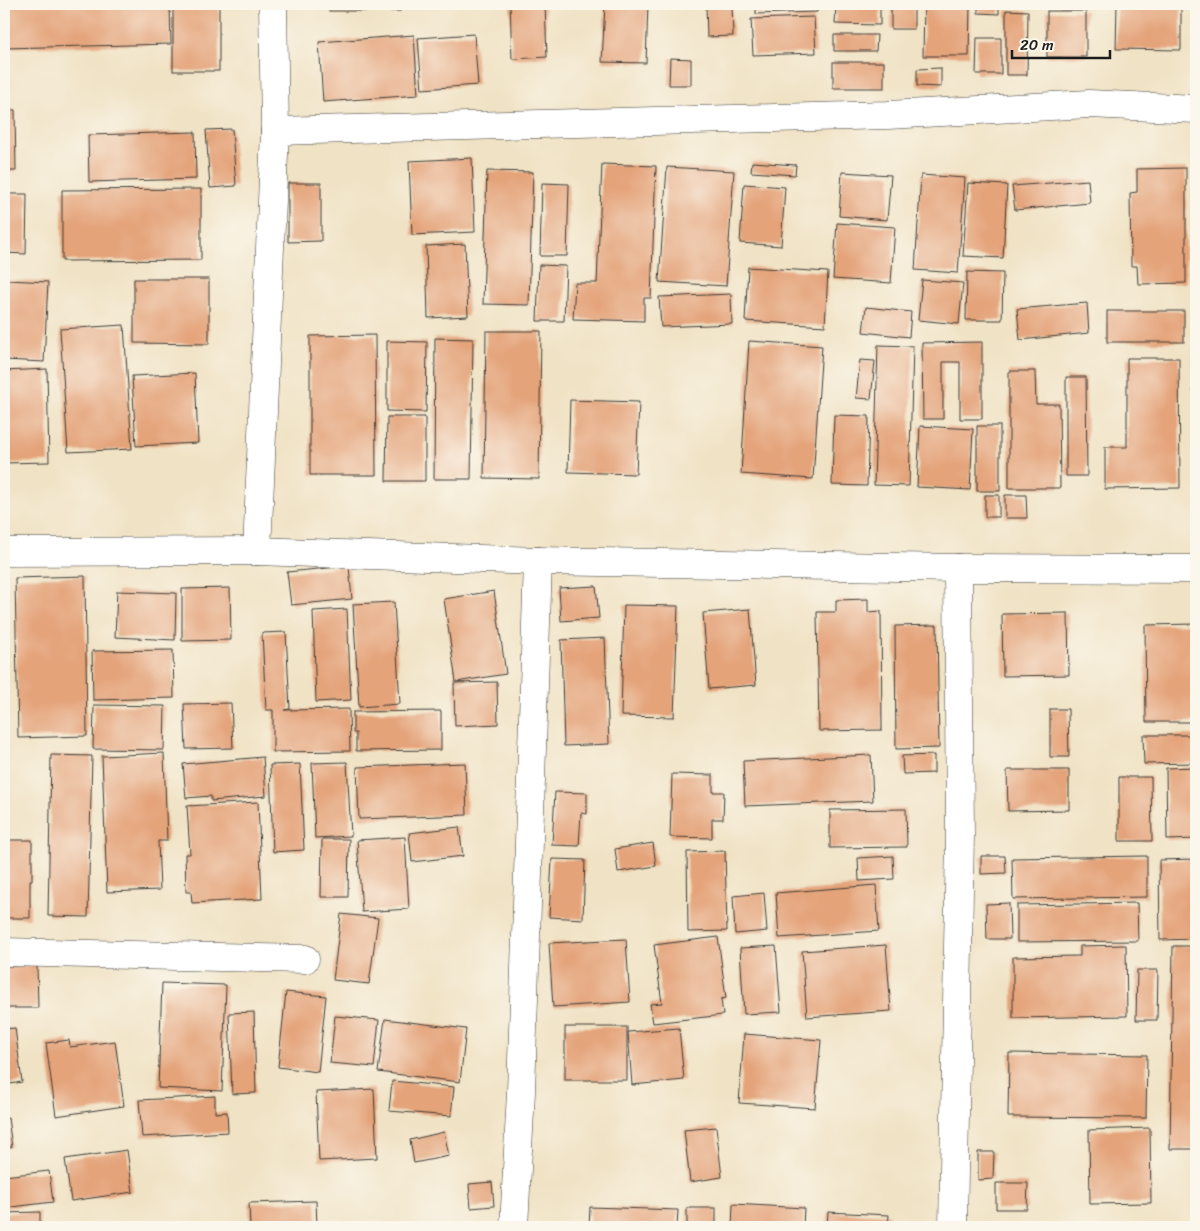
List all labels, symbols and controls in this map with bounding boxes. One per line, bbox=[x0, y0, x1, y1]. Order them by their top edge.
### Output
scale bar bbox=[1012, 28, 1110, 60]
text: 20 m bbox=[1020, 32, 1054, 58]

